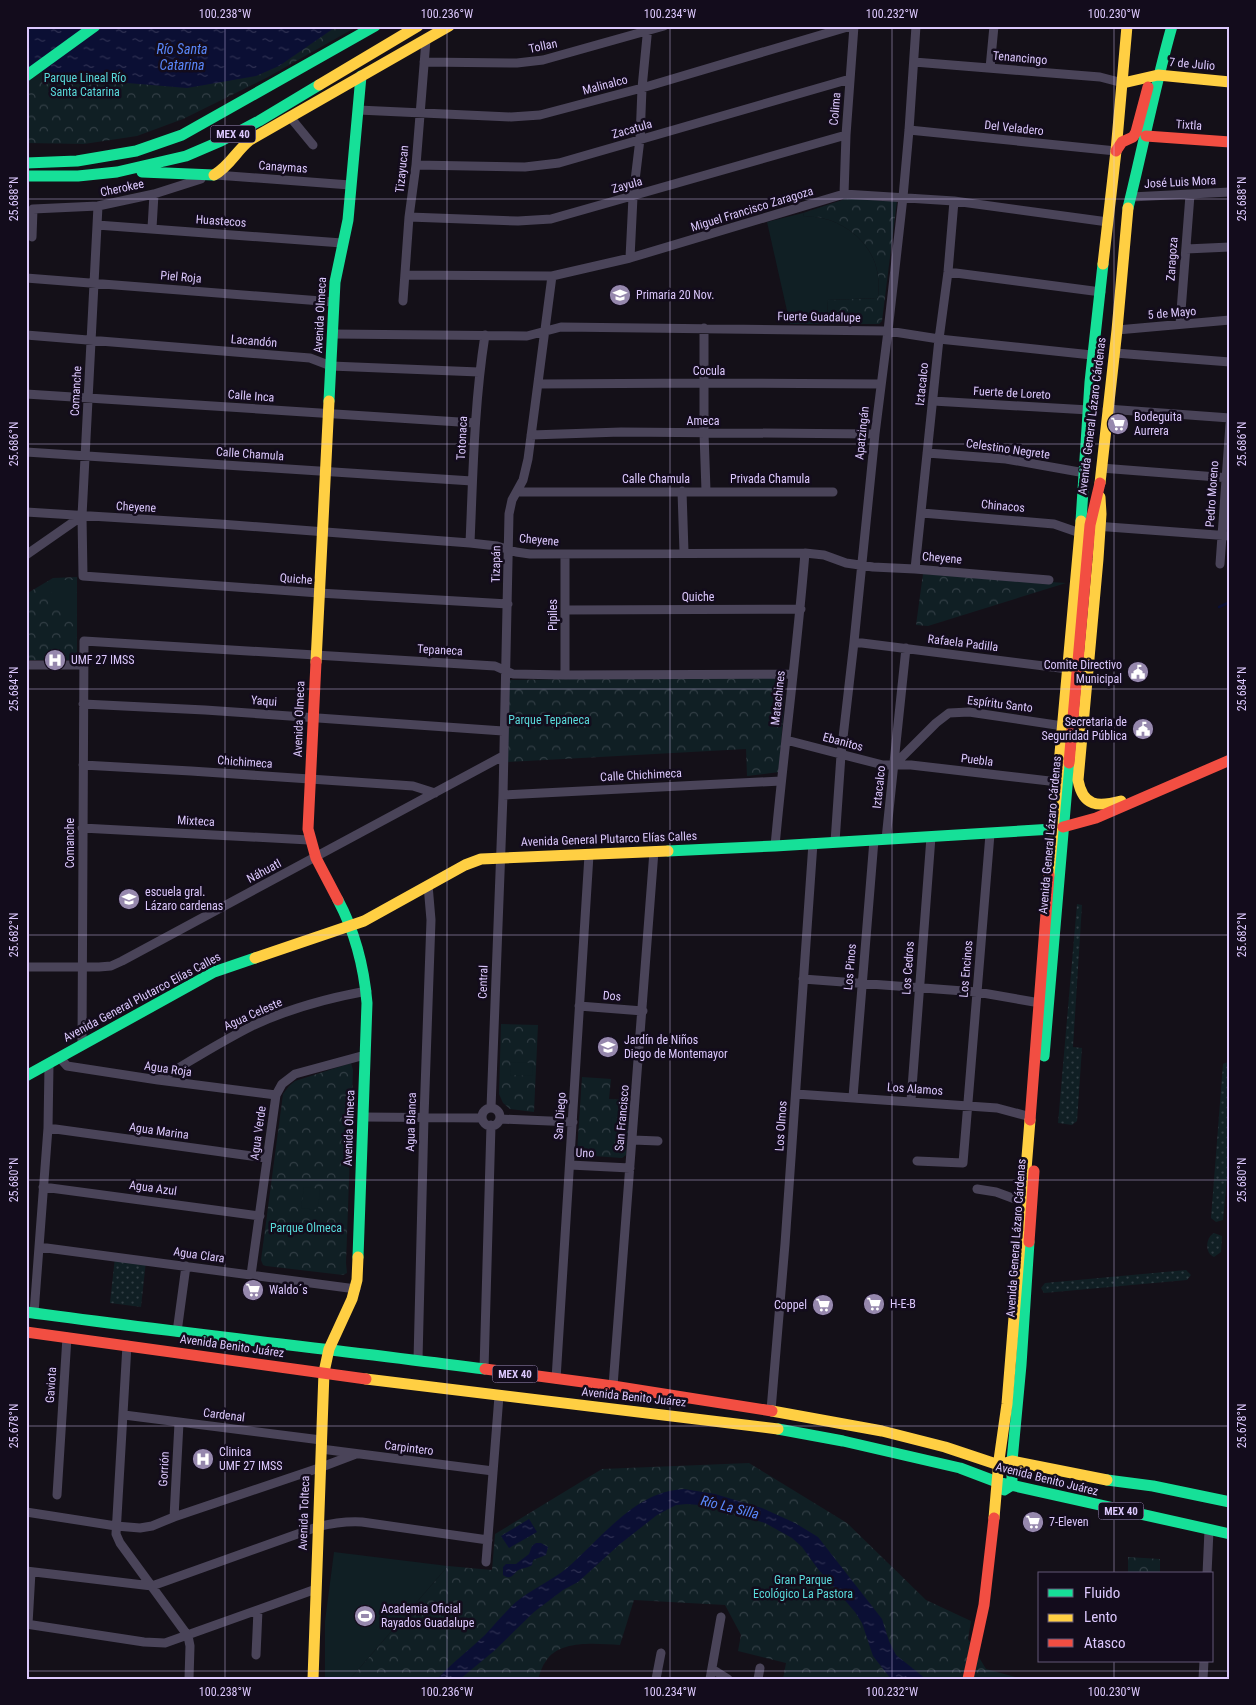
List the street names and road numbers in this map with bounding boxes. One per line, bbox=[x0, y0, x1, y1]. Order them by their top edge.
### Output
street label: Tollan bbox=[527, 36, 559, 56]
street label: Tenancingo bbox=[992, 49, 1048, 67]
street label: 7 de Julio bbox=[1168, 55, 1216, 73]
street label: Malinalco bbox=[581, 72, 629, 98]
street label: Colima bbox=[827, 92, 843, 126]
street label: Zacatula bbox=[610, 117, 654, 141]
street label: Tixtla bbox=[1175, 117, 1203, 133]
street label: Del Veladero bbox=[984, 118, 1044, 138]
road number: MEX 40 bbox=[210, 126, 256, 142]
street label: Tizayucan bbox=[393, 144, 411, 194]
street label: Canaymas bbox=[258, 158, 308, 176]
street label: José Luis Mora bbox=[1144, 173, 1217, 191]
street label: Zayula bbox=[610, 174, 644, 196]
street label: Cherokee bbox=[99, 176, 146, 199]
street label: Miguel Francisco Zaragoza bbox=[689, 184, 815, 234]
street label: Huastecos bbox=[195, 212, 247, 230]
street label: Zaragoza bbox=[1163, 236, 1181, 281]
street label: Piel Roja bbox=[160, 268, 202, 286]
street label: Avenida Olmeca bbox=[311, 276, 329, 353]
street label: 5 de Mayo bbox=[1147, 304, 1197, 322]
street label: Fuerte Guadalupe bbox=[777, 309, 861, 325]
street label: Lacandón bbox=[230, 332, 278, 350]
street label: Avenida General Lázaro Cárdenas bbox=[1075, 336, 1109, 496]
street label: Iztacalco bbox=[913, 362, 931, 406]
street label: Cocula bbox=[693, 364, 726, 378]
street label: Comanche bbox=[68, 365, 84, 417]
street label: Fuerte de Loreto bbox=[973, 384, 1051, 402]
street label: Calle Inca bbox=[227, 387, 275, 405]
street label: Apatzingán bbox=[852, 406, 872, 460]
street label: Ameca bbox=[687, 414, 720, 428]
street label: Totonaca bbox=[454, 415, 470, 460]
street label: Celestino Negrete bbox=[965, 436, 1051, 462]
street label: Calle Chamula bbox=[216, 445, 285, 463]
street label: Pedro Moreno bbox=[1203, 460, 1221, 528]
street label: Calle Chamula bbox=[622, 472, 690, 486]
street label: Privada Chamula bbox=[730, 472, 810, 486]
street label: Chinacos bbox=[980, 497, 1026, 515]
street label: Cheyene bbox=[116, 499, 157, 515]
street label: Cheyene bbox=[518, 531, 560, 549]
street label: Tizapán bbox=[489, 545, 503, 583]
street label: Cheyene bbox=[921, 549, 963, 567]
street label: Quiche bbox=[279, 571, 313, 587]
street label: Quiche bbox=[682, 590, 715, 604]
street label: Pipiles bbox=[546, 599, 560, 631]
street label: Rafaela Padilla bbox=[927, 632, 999, 654]
street label: Tepaneca bbox=[417, 642, 463, 658]
street label: Matachines bbox=[768, 670, 788, 726]
street label: Avenida Olmeca bbox=[291, 680, 307, 757]
street label: Yaqui bbox=[250, 693, 278, 709]
street label: Espíritu Santo bbox=[966, 693, 1034, 715]
street label: Ebanitos bbox=[821, 730, 865, 754]
street label: Puebla bbox=[960, 751, 994, 769]
street label: Chichimeca bbox=[217, 753, 273, 771]
street label: Avenida General Lázaro Cárdenas bbox=[1036, 755, 1064, 915]
street label: Iztacalco bbox=[870, 765, 888, 809]
street label: Calle Chichimeca bbox=[600, 766, 682, 784]
street label: Mixteca bbox=[177, 813, 215, 829]
street label: Comanche bbox=[63, 817, 77, 868]
street label: Avenida General Plutarco Elías Calles bbox=[521, 829, 697, 849]
street label: Náhuatl bbox=[244, 856, 284, 886]
street label: Los Encinos bbox=[957, 940, 975, 998]
street label: Los Cedros bbox=[899, 941, 917, 995]
street label: Los Pinos bbox=[841, 943, 859, 991]
street label: Avenida General Plutarco Elías Calles bbox=[61, 949, 223, 1045]
street label: Central bbox=[475, 965, 491, 999]
street label: Dos bbox=[602, 988, 622, 1004]
street label: Agua Celeste bbox=[222, 995, 285, 1033]
street label: Agua Roja bbox=[143, 1059, 193, 1079]
street label: Los Alamos bbox=[887, 1080, 943, 1098]
street label: San Francisco bbox=[612, 1084, 632, 1152]
street label: Avenida Olmeca bbox=[341, 1089, 357, 1166]
street label: Agua Blanca bbox=[403, 1092, 419, 1152]
street label: San Diego bbox=[551, 1092, 569, 1140]
street label: Los Olmos bbox=[772, 1100, 790, 1152]
street label: Agua Verde bbox=[247, 1105, 269, 1161]
street label: Agua Marina bbox=[128, 1120, 190, 1142]
street label: Uno bbox=[575, 1146, 595, 1160]
street label: Avenida General Lázaro Cárdenas bbox=[1003, 1158, 1029, 1318]
street label: Agua Azul bbox=[128, 1178, 178, 1198]
street label: Agua Clara bbox=[172, 1244, 226, 1266]
street label: Avenida Benito Juárez bbox=[179, 1332, 285, 1360]
street label: Gaviota bbox=[43, 1366, 59, 1403]
road number: MEX 40 bbox=[492, 1366, 538, 1382]
street label: Avenida Benito Juárez bbox=[581, 1385, 687, 1409]
street label: Cardenal bbox=[202, 1405, 246, 1425]
street label: Carpintero bbox=[384, 1438, 434, 1458]
street label: Gorrión bbox=[156, 1451, 172, 1487]
street label: Avenida Benito Juárez bbox=[994, 1459, 1100, 1499]
street label: Avenida Tolteca bbox=[296, 1475, 312, 1551]
road number: MEX 40 bbox=[1098, 1502, 1144, 1520]

